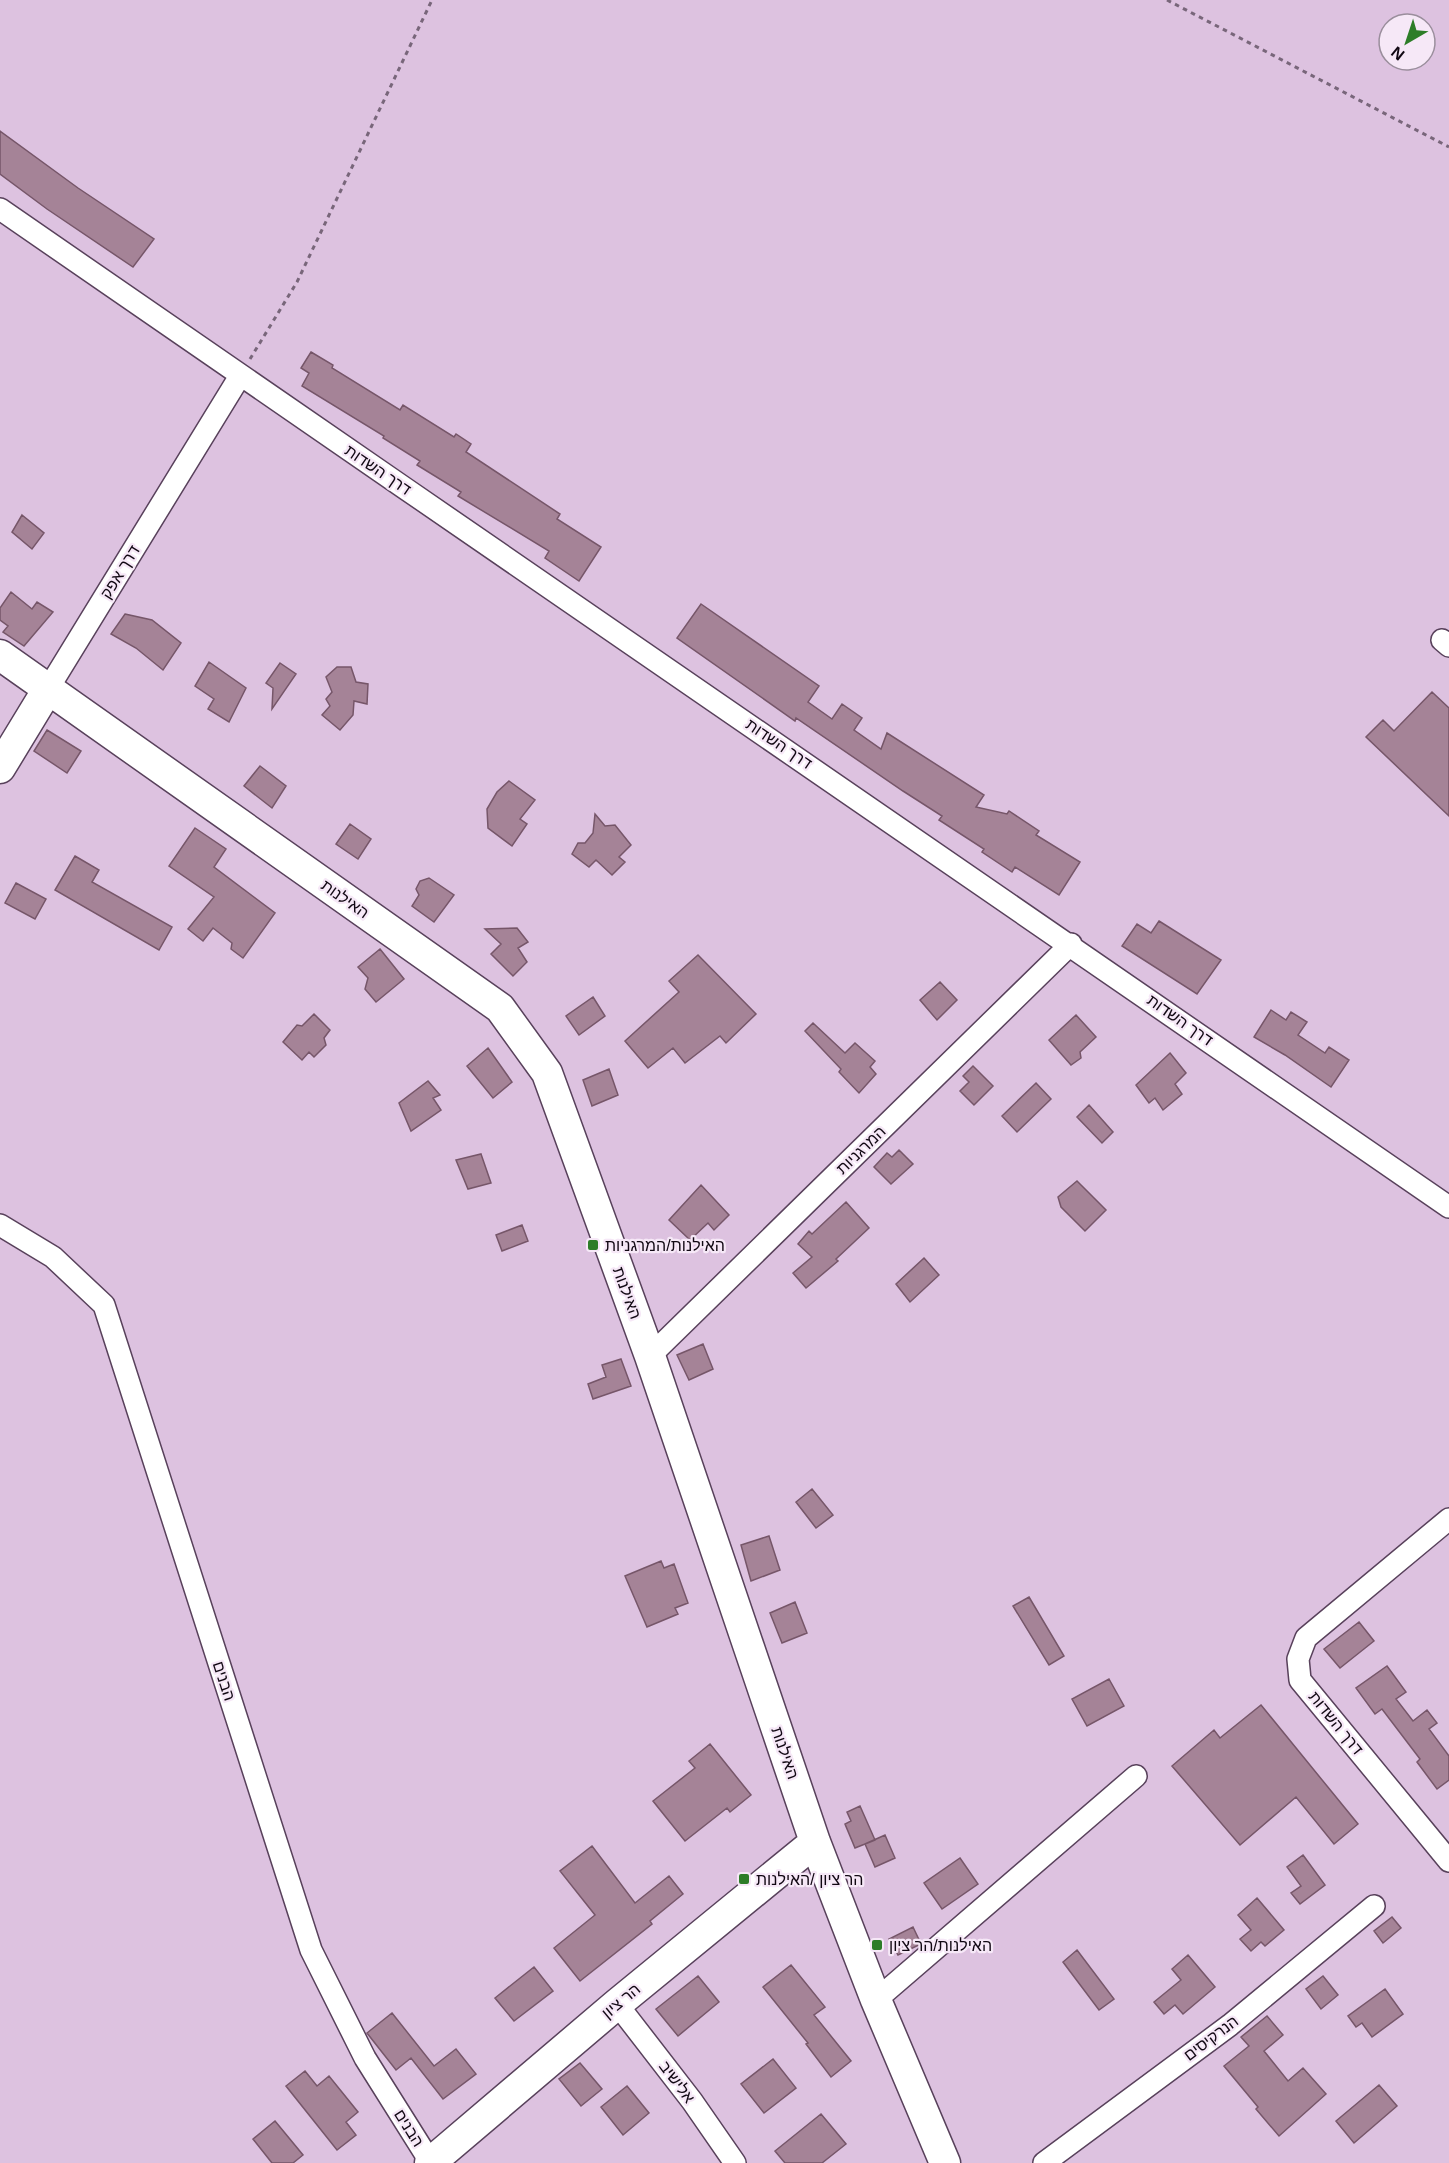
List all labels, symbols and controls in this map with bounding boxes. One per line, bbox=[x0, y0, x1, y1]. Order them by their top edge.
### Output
north arrow bbox=[1377, 12, 1437, 72]
text: N bbox=[1388, 43, 1408, 64]
street label: דרך השדות bbox=[342, 442, 414, 498]
street label: דרך אפק bbox=[97, 542, 143, 602]
street label: דרך השדות bbox=[743, 716, 815, 772]
street label: האילנות bbox=[318, 876, 372, 922]
street label: דרך השדות bbox=[1144, 991, 1216, 1049]
street label: המרגניות bbox=[833, 1123, 889, 1177]
place label: האילנות/המרגניות bbox=[605, 1237, 725, 1254]
marker: האילנות/המרגניות bbox=[586, 1238, 600, 1252]
street label: האילנות bbox=[610, 1265, 644, 1321]
street label: הבנים bbox=[210, 1659, 238, 1703]
street label: דרך השדות bbox=[1306, 1688, 1367, 1758]
street label: האילנות bbox=[768, 1725, 802, 1781]
place label: הר ציון /האילנות bbox=[756, 1871, 863, 1888]
marker: הר ציון /האילנות bbox=[737, 1872, 751, 1886]
place label: האילנות/הר ציון bbox=[889, 1937, 992, 1954]
marker: האילנות/הר ציון bbox=[870, 1938, 884, 1952]
street label: הר ציון bbox=[599, 1980, 643, 2022]
street label: הנרקיסים bbox=[1181, 2012, 1241, 2064]
street label: אלישיב bbox=[656, 2058, 698, 2106]
street label: הבנים bbox=[391, 2106, 427, 2150]

